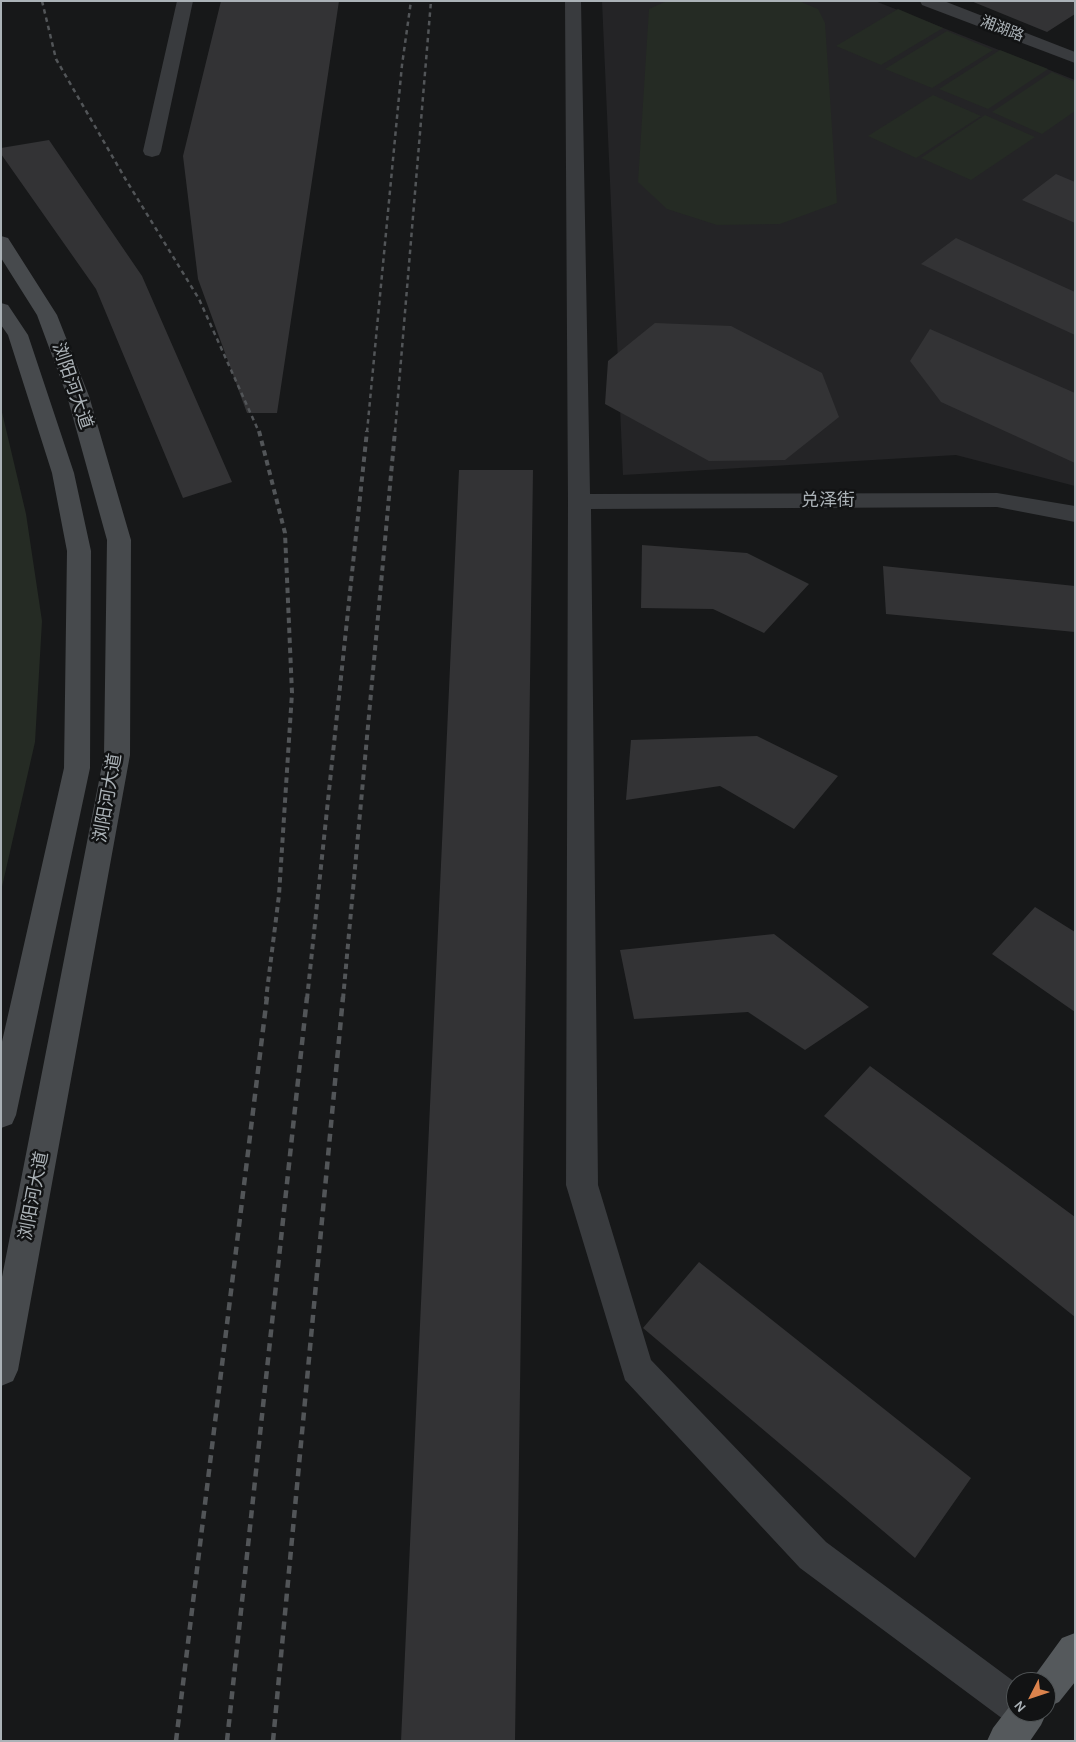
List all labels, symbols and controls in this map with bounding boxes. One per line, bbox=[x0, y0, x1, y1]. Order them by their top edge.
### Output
street label: 湘湖路 bbox=[978, 13, 1026, 45]
street label: 浏阳河大道 bbox=[47, 340, 97, 432]
street label: 兑泽街 bbox=[801, 490, 855, 512]
street label: 浏阳河大道 bbox=[90, 752, 126, 844]
street label: 浏阳河大道 bbox=[15, 1150, 53, 1242]
north arrow bbox=[1006, 1672, 1056, 1722]
text: N bbox=[1010, 1697, 1030, 1716]

